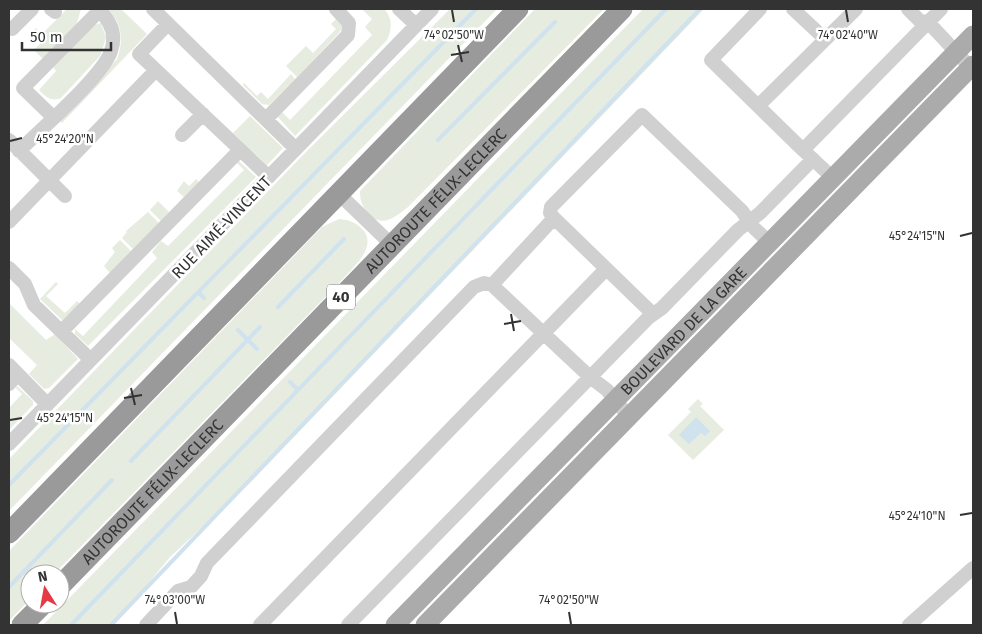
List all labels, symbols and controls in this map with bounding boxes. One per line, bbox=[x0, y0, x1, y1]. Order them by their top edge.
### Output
scale bar bbox=[22, 20, 111, 52]
text: 50 m bbox=[30, 28, 63, 46]
text: 74°02'50"W bbox=[424, 28, 484, 42]
text: 74°02'40"W bbox=[818, 28, 878, 42]
street label: AUTOROUTE FÉLIX-LECLERC bbox=[361, 125, 511, 277]
text: 45°24'20"N bbox=[36, 132, 94, 146]
street label: RUE AIMÉ-VINCENT bbox=[167, 171, 276, 282]
text: 45°24'15"N bbox=[889, 229, 945, 243]
street label: BOULEVARD DE LA GARE bbox=[617, 263, 751, 399]
road number: 40 bbox=[327, 284, 355, 310]
text: 45°24'15"N bbox=[37, 411, 93, 425]
street label: AUTOROUTE FÉLIX-LECLERC bbox=[78, 415, 227, 568]
text: 45°24'10"N bbox=[888, 509, 946, 523]
north arrow bbox=[20, 564, 70, 614]
text: N bbox=[36, 567, 49, 586]
text: 74°03'00"W bbox=[145, 593, 205, 607]
text: 74°02'50"W bbox=[539, 593, 599, 607]

